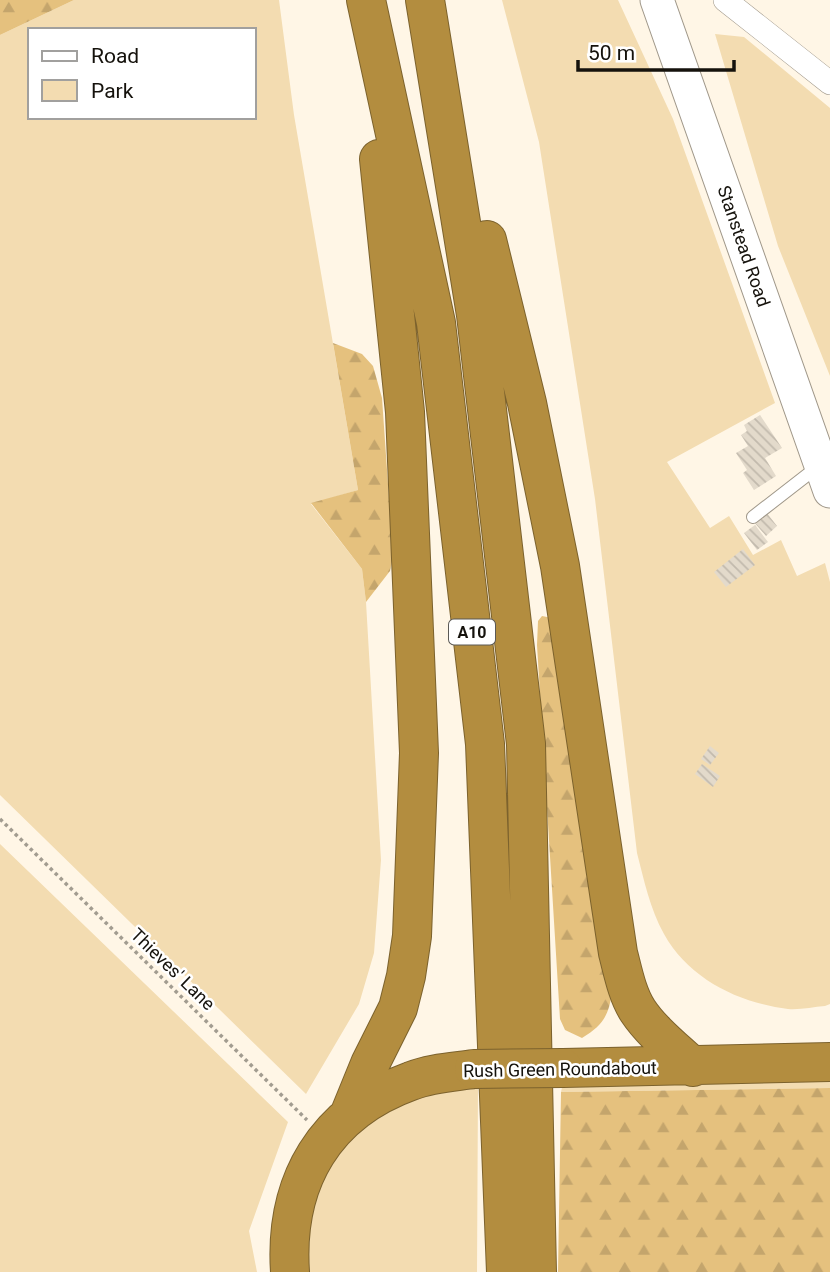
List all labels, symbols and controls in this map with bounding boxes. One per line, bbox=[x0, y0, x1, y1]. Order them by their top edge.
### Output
legend bbox=[28, 28, 256, 119]
scale bar bbox=[578, 28, 734, 72]
text: 50 m bbox=[588, 41, 635, 65]
text: Road bbox=[91, 44, 139, 68]
text: Park bbox=[91, 79, 134, 103]
street label: Stanstead Road bbox=[713, 183, 775, 309]
road number: A10 bbox=[449, 620, 495, 645]
street label: Thieves' Lane bbox=[127, 924, 219, 1014]
street label: Rush Green Roundabout bbox=[463, 1057, 657, 1081]

